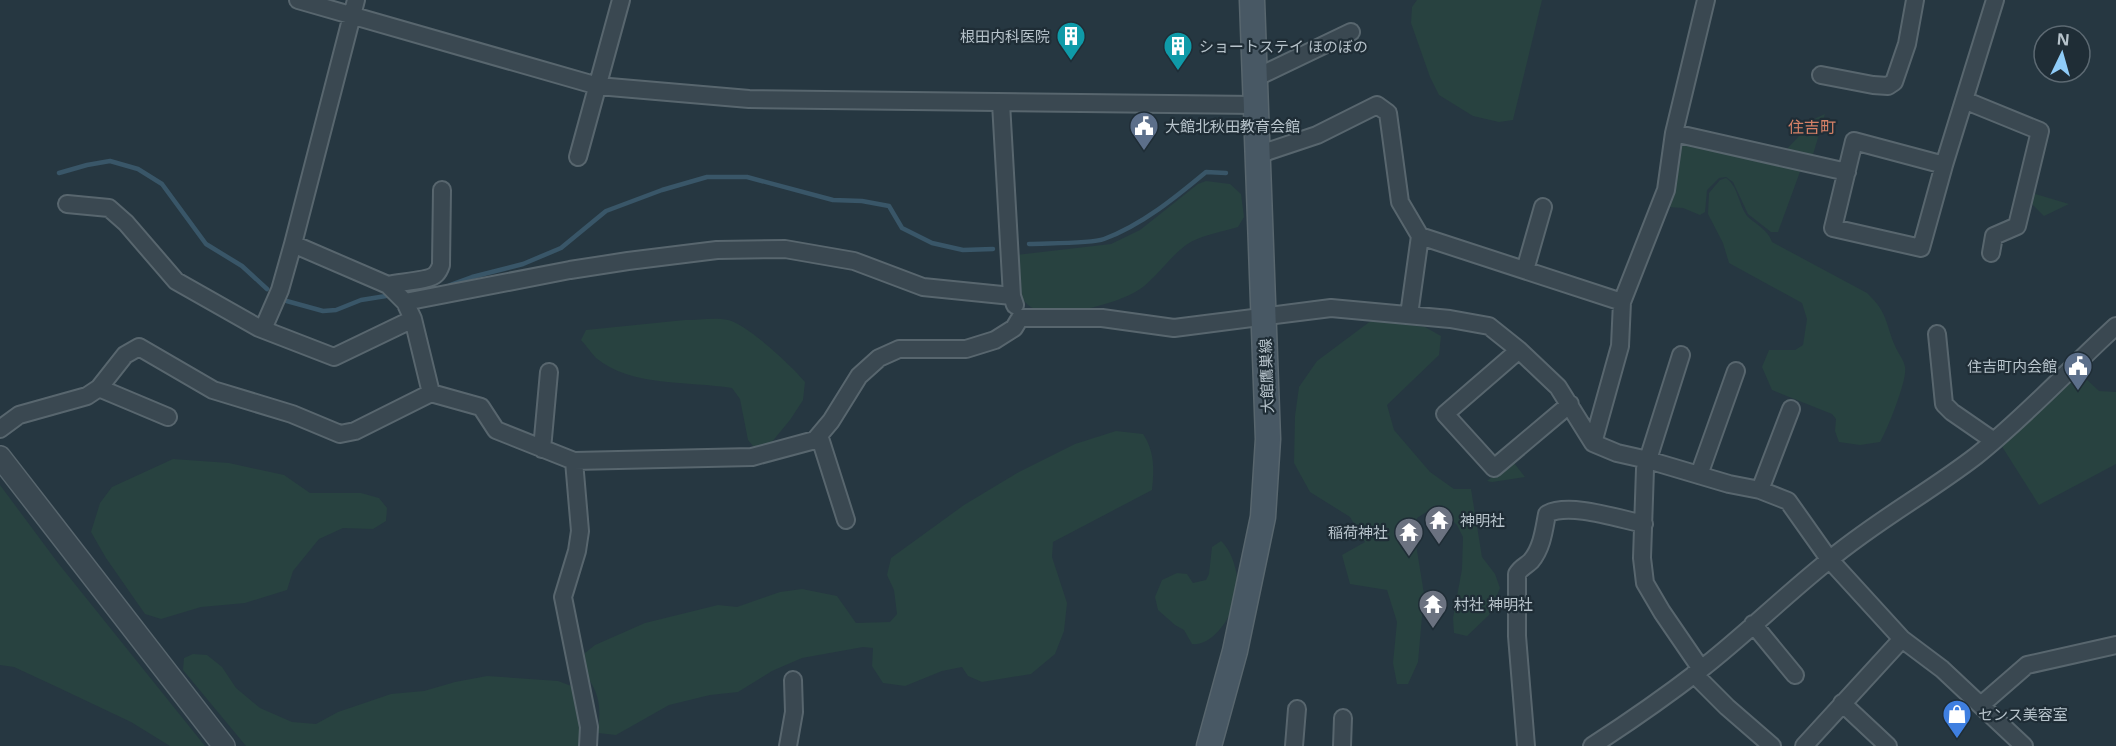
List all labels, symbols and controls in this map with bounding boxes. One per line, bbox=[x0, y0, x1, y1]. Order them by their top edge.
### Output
building icon: 根田内科医院 bbox=[1055, 20, 1087, 62]
north arrow bbox=[2032, 24, 2092, 84]
place label: 根田内科医院 bbox=[960, 26, 1050, 46]
text: N bbox=[2056, 28, 2071, 51]
building icon: ショートステイ ほのぼの bbox=[1162, 30, 1194, 72]
place label: ショートステイ ほのぼの bbox=[1199, 36, 1368, 56]
public building icon: 大館北秋田教育会館 bbox=[1128, 110, 1160, 152]
place label: 大館北秋田教育会館 bbox=[1165, 116, 1300, 136]
district label: 住吉町 bbox=[1788, 116, 1836, 138]
street label: 大館鷹巣線 bbox=[1255, 338, 1277, 414]
public building icon: 住吉町内会館 bbox=[2062, 350, 2094, 392]
place label: 住吉町内会館 bbox=[1967, 356, 2057, 376]
temple icon: 神明社 bbox=[1423, 504, 1455, 546]
place label: 神明社 bbox=[1460, 510, 1505, 530]
temple icon: 稲荷神社 bbox=[1393, 516, 1425, 558]
place label: 稲荷神社 bbox=[1328, 522, 1388, 542]
temple icon: 村社 神明社 bbox=[1417, 588, 1449, 630]
place label: 村社 神明社 bbox=[1454, 594, 1533, 614]
shop icon: センス美容室 bbox=[1941, 698, 1973, 740]
place label: センス美容室 bbox=[1978, 704, 2068, 724]

